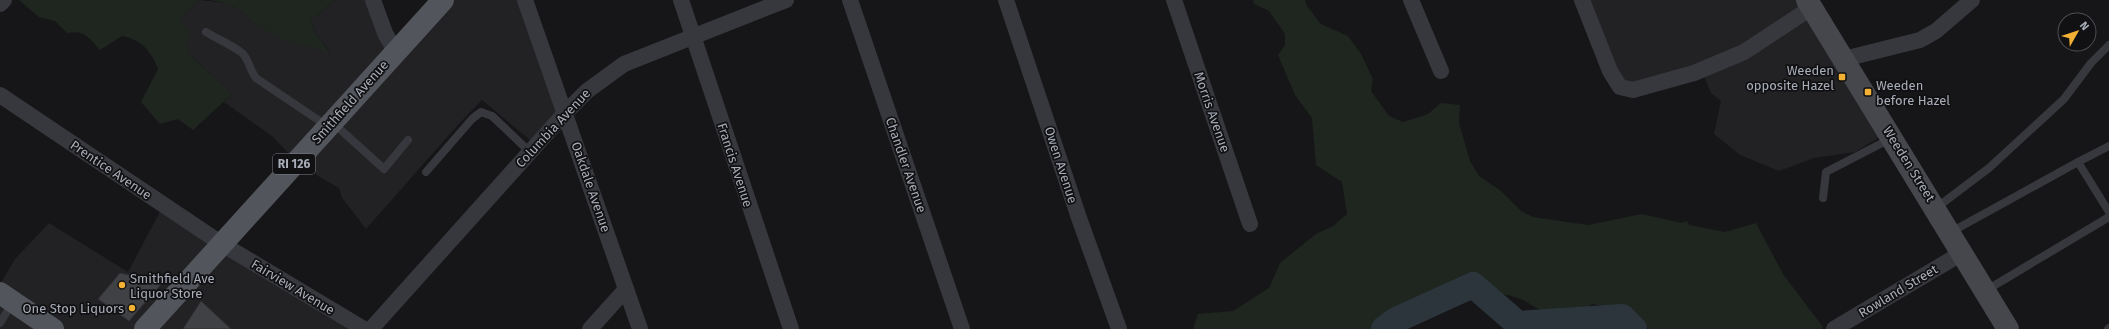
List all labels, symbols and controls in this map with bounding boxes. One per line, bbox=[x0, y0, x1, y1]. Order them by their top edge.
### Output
north arrow bbox=[2057, 12, 2097, 52]
text: N bbox=[2077, 19, 2092, 33]
street label: Smithfield Avenue bbox=[309, 57, 391, 147]
place label: Weeden opposite Hazel bbox=[1746, 63, 1834, 93]
street label: Morris Avenue bbox=[1191, 70, 1233, 154]
marker: Weeden opposite Hazel bbox=[1837, 72, 1847, 82]
place label: Weeden before Hazel bbox=[1876, 78, 1950, 108]
street label: Columbia Avenue bbox=[513, 86, 593, 170]
marker: Weeden before Hazel bbox=[1863, 87, 1873, 97]
street label: Chandler Avenue bbox=[883, 115, 929, 215]
street label: Francis Avenue bbox=[714, 121, 756, 209]
street label: Weeden Street bbox=[1880, 124, 1938, 205]
street label: Owen Avenue bbox=[1042, 125, 1080, 205]
street label: Prentice Avenue bbox=[68, 137, 154, 203]
street label: Oakdale Avenue bbox=[569, 140, 613, 234]
road number: RI 126 bbox=[273, 154, 315, 174]
street label: Fairview Avenue bbox=[249, 256, 337, 318]
street label: Rowland Street bbox=[1856, 261, 1940, 320]
place label: Smithfield Ave Liquor Store bbox=[130, 271, 215, 301]
marker: Smithfield Ave Liquor Store bbox=[117, 280, 127, 290]
place label: One Stop Liquors bbox=[23, 301, 124, 316]
marker: One Stop Liquors bbox=[127, 303, 137, 313]

